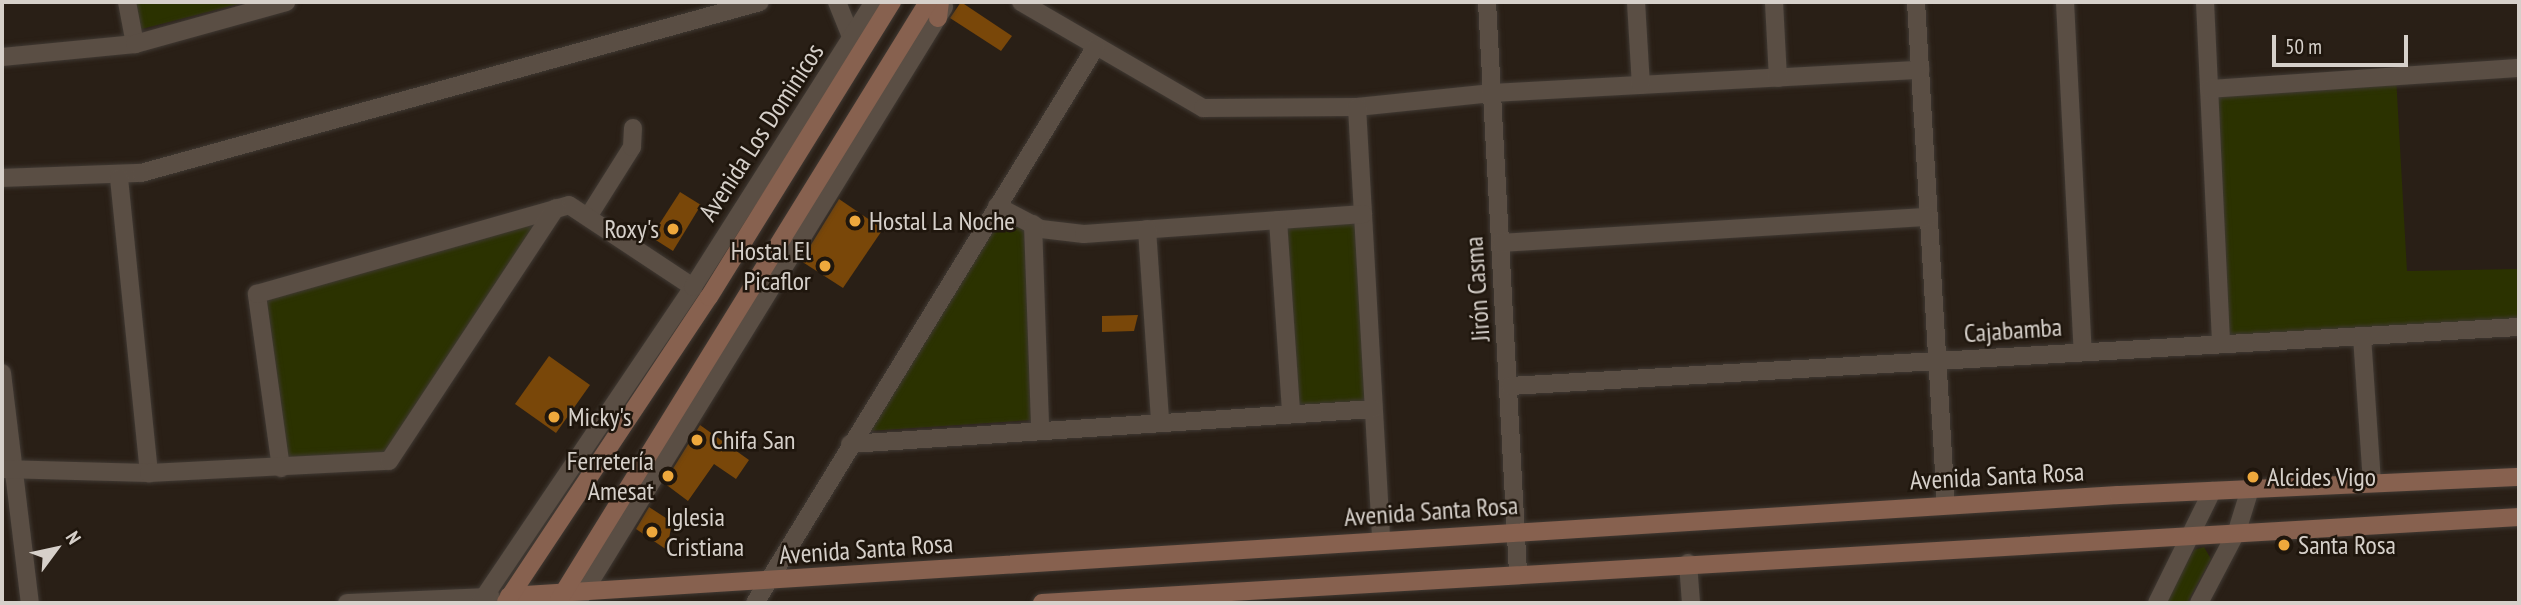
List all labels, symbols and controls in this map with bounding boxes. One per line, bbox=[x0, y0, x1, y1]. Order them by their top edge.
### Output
scale bar bbox=[2276, 21, 2412, 65]
text: 50 m bbox=[2285, 33, 2322, 60]
street label: Avenida Los Dominicos bbox=[692, 38, 830, 226]
place label: Hostal La Noche bbox=[869, 205, 1015, 237]
place label: Roxy's bbox=[604, 213, 659, 245]
marker: Hostal La Noche bbox=[847, 213, 863, 229]
marker: Roxy's bbox=[665, 221, 681, 237]
place label: Hostal El Picaflor bbox=[731, 235, 811, 296]
street label: Jirón Casma bbox=[1458, 235, 1496, 343]
marker: Hostal El Picaflor bbox=[817, 258, 833, 274]
street label: Cajabamba bbox=[1963, 311, 2063, 349]
place label: Micky's bbox=[568, 401, 631, 433]
marker: Micky's bbox=[546, 409, 562, 425]
place label: Chifa San bbox=[711, 424, 796, 456]
marker: Chifa San bbox=[689, 432, 705, 448]
place label: Ferretería Amesat bbox=[567, 445, 654, 506]
street label: Avenida Santa Rosa bbox=[1909, 456, 2085, 496]
place label: Alcides Vigo bbox=[2267, 461, 2377, 493]
marker: Ferretería Amesat bbox=[660, 468, 676, 484]
marker: Alcides Vigo bbox=[2245, 469, 2261, 485]
street label: Avenida Santa Rosa bbox=[1343, 489, 1519, 533]
place label: Iglesia Cristiana bbox=[666, 501, 744, 562]
north arrow bbox=[21, 514, 91, 584]
marker: Iglesia Cristiana bbox=[644, 524, 660, 540]
text: N bbox=[61, 527, 86, 548]
street label: Avenida Santa Rosa bbox=[778, 527, 954, 571]
place label: Santa Rosa bbox=[2298, 529, 2396, 561]
marker: Santa Rosa bbox=[2276, 537, 2292, 553]

